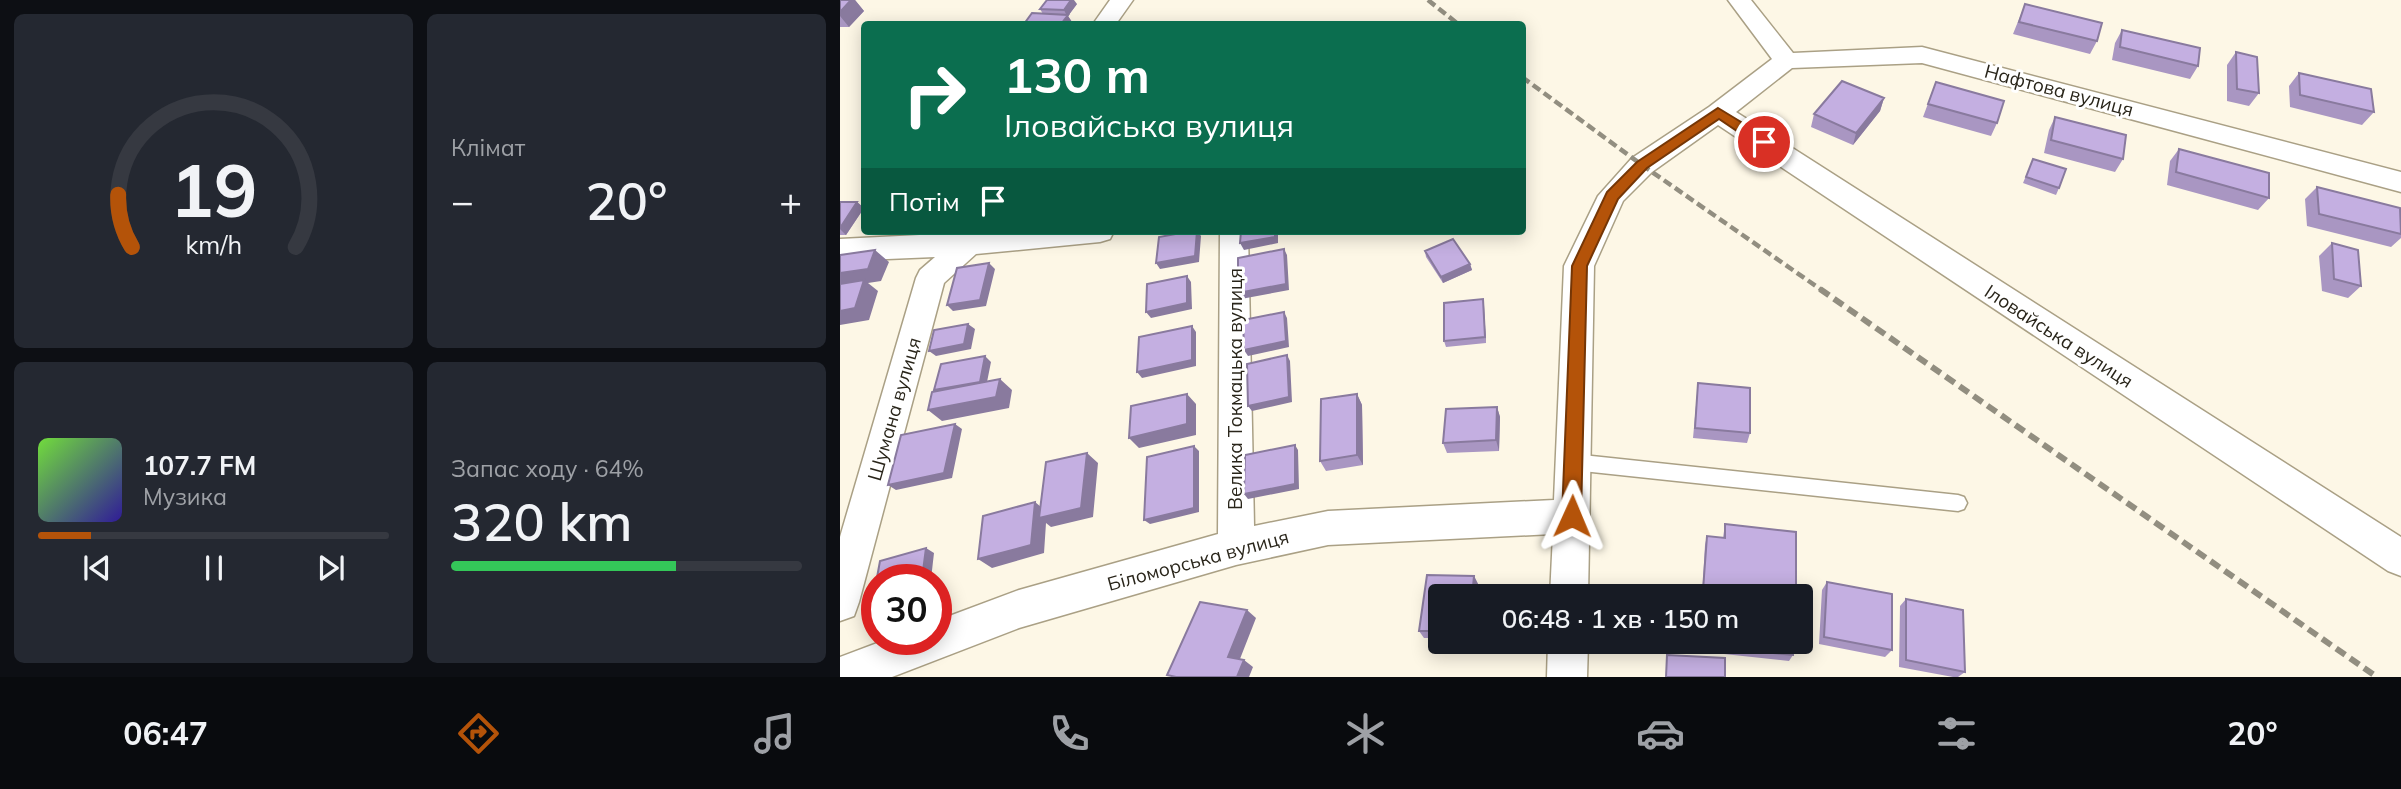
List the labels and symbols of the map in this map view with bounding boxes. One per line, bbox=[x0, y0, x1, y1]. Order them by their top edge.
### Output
street label: Нафтова вулиця bbox=[1982, 59, 2136, 121]
pin bbox=[1734, 112, 1794, 172]
street label: Велика Токмацька вулиця bbox=[1223, 268, 1247, 510]
street label: Іловайська вулиця bbox=[1980, 279, 2138, 393]
street label: Шумана вулиця bbox=[862, 335, 926, 483]
position arrow bbox=[1535, 479, 1609, 553]
street label: Біломорська вулиця bbox=[1105, 524, 1291, 596]
speed limit sign: 30 bbox=[861, 564, 952, 655]

